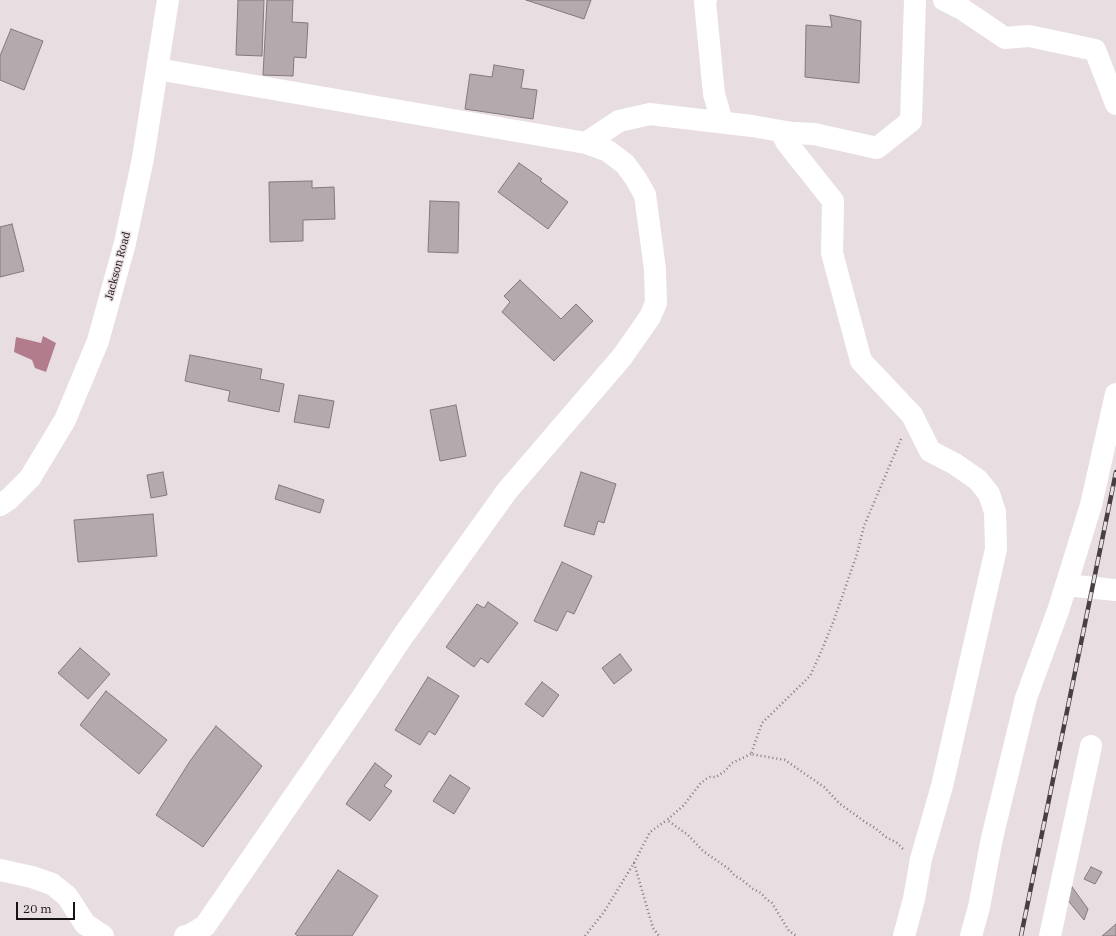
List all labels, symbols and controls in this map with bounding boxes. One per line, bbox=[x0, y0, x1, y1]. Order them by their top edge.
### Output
street label: Jackson Road bbox=[103, 230, 133, 302]
scale bar bbox=[18, 894, 77, 920]
text: 20 m bbox=[23, 901, 52, 916]

